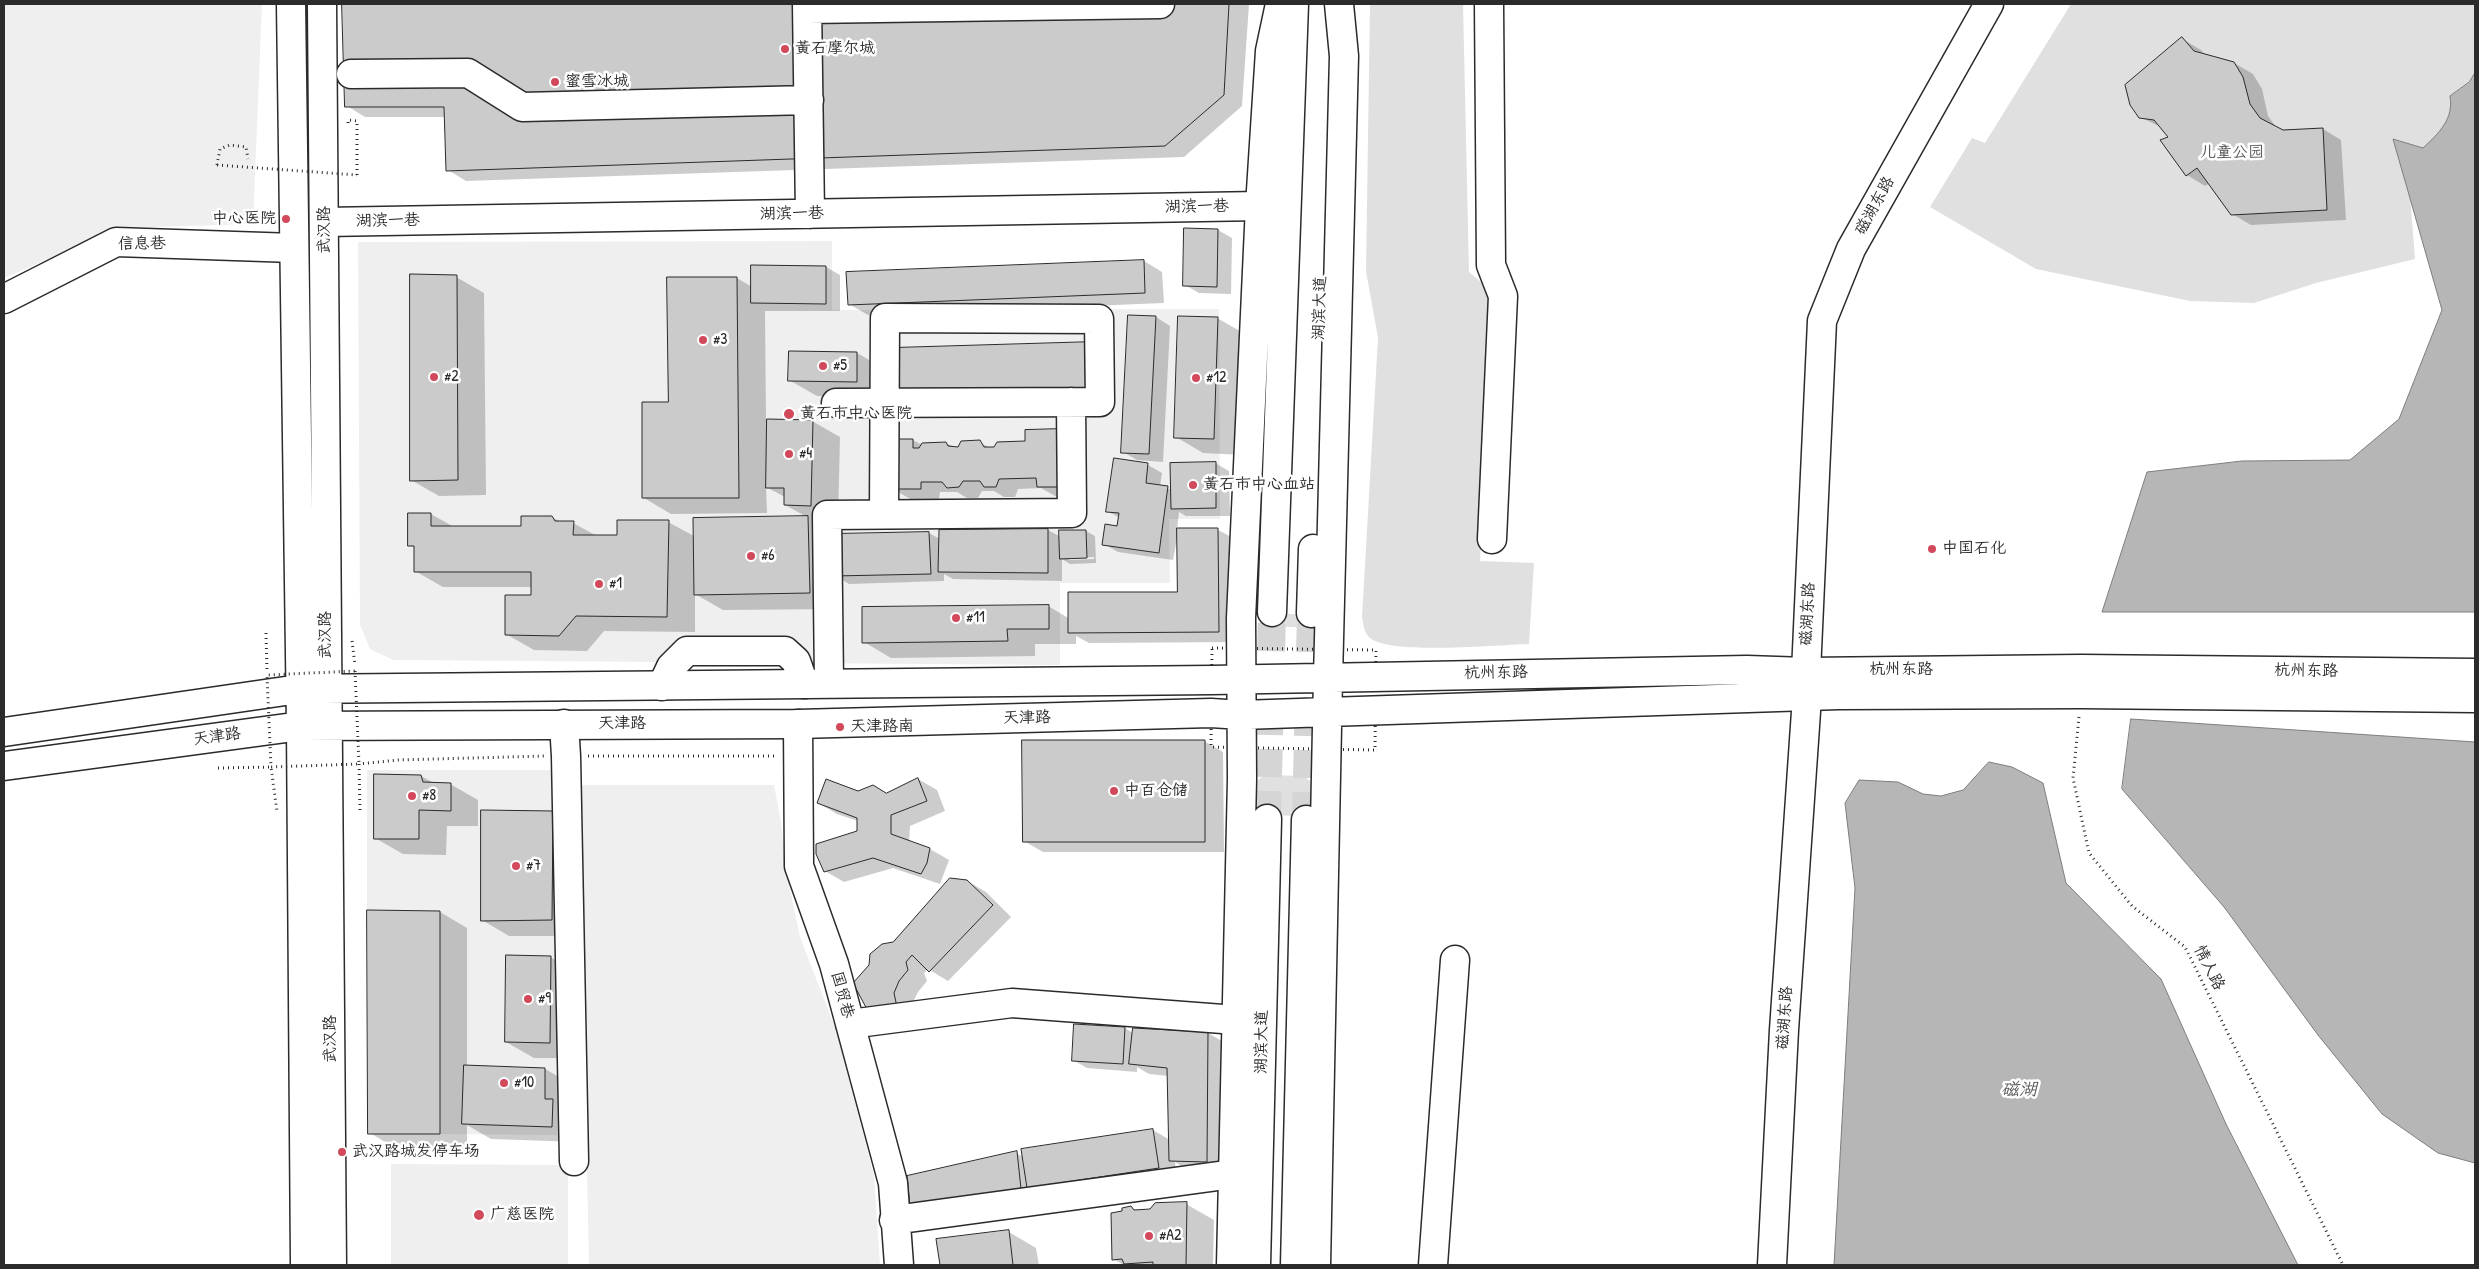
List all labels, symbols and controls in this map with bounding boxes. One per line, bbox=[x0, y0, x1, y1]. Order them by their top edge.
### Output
place label: 黄石摩尔城 bbox=[795, 39, 875, 59]
marker: 黄石摩尔城 bbox=[779, 43, 791, 55]
place label: 蜜雪冰城 bbox=[565, 72, 629, 92]
marker: 蜜雪冰城 bbox=[549, 76, 561, 88]
park label: 儿童公园 bbox=[2200, 143, 2264, 163]
street label: 磁湖东路 bbox=[1851, 173, 1899, 239]
street label: 湖滨一巷 bbox=[1165, 197, 1229, 217]
street label: 湖滨一巷 bbox=[760, 204, 824, 224]
street label: 武汉路 bbox=[315, 206, 335, 254]
place label: 中心医院 bbox=[212, 209, 276, 229]
street label: 湖滨一巷 bbox=[356, 211, 420, 231]
marker: 中心医院 bbox=[280, 213, 292, 225]
street label: 信息巷 bbox=[118, 234, 166, 254]
street label: 湖滨大道 bbox=[1309, 276, 1331, 340]
place label: #3 bbox=[713, 330, 727, 350]
marker: #3 bbox=[697, 334, 709, 346]
place label: #5 bbox=[833, 356, 847, 376]
marker: #5 bbox=[817, 360, 829, 372]
place label: #2 bbox=[444, 367, 459, 387]
place label: #12 bbox=[1206, 368, 1227, 388]
marker: #2 bbox=[428, 371, 440, 383]
marker: #12 bbox=[1190, 372, 1202, 384]
place label: 黄石市中心医院 bbox=[800, 404, 912, 424]
marker: 黄石市中心医院 bbox=[782, 407, 796, 421]
place label: #4 bbox=[799, 444, 812, 464]
marker: #4 bbox=[783, 448, 795, 460]
place label: 黄石市中心血站 bbox=[1203, 475, 1315, 495]
marker: 黄石市中心血站 bbox=[1187, 479, 1199, 491]
place label: 中国石化 bbox=[1942, 539, 2006, 559]
marker: 中国石化 bbox=[1926, 543, 1938, 555]
place label: #6 bbox=[761, 546, 775, 566]
marker: #6 bbox=[745, 550, 757, 562]
place label: #1 bbox=[609, 574, 622, 594]
marker: #1 bbox=[593, 578, 605, 590]
street label: 磁湖东路 bbox=[1797, 582, 1819, 646]
place label: #11 bbox=[966, 608, 985, 628]
street label: 武汉路 bbox=[316, 611, 336, 659]
marker: #11 bbox=[950, 612, 962, 624]
street label: 杭州东路 bbox=[1869, 660, 1933, 680]
street label: 杭州东路 bbox=[2274, 661, 2338, 681]
street label: 杭州东路 bbox=[1464, 663, 1528, 683]
street label: 天津路 bbox=[1003, 708, 1051, 728]
street label: 天津路 bbox=[598, 714, 646, 734]
place label: 天津路南 bbox=[850, 717, 914, 737]
marker: 天津路南 bbox=[834, 721, 846, 733]
street label: 天津路 bbox=[192, 724, 242, 750]
place label: 中百仓储 bbox=[1124, 781, 1188, 801]
marker: 中百仓储 bbox=[1108, 785, 1120, 797]
place label: #8 bbox=[422, 786, 436, 806]
marker: #8 bbox=[406, 790, 418, 802]
place label: #7 bbox=[526, 856, 541, 876]
marker: #7 bbox=[510, 860, 522, 872]
street label: 情人路 bbox=[2190, 942, 2228, 994]
street label: 国贸巷 bbox=[827, 969, 857, 1021]
street label: 磁湖东路 bbox=[1773, 985, 1797, 1051]
place label: #9 bbox=[538, 989, 551, 1009]
marker: #9 bbox=[522, 993, 534, 1005]
street label: 湖滨大道 bbox=[1252, 1010, 1272, 1074]
street label: 武汉路 bbox=[321, 1015, 341, 1063]
place label: #10 bbox=[514, 1073, 534, 1093]
marker: #10 bbox=[498, 1077, 510, 1089]
water label: 磁湖 bbox=[2001, 1079, 2037, 1101]
place label: 武汉路城发停车场 bbox=[352, 1142, 480, 1162]
marker: 武汉路城发停车场 bbox=[336, 1146, 348, 1158]
place label: 广慈医院 bbox=[490, 1205, 554, 1225]
marker: 广慈医院 bbox=[472, 1208, 486, 1222]
place label: #A2 bbox=[1159, 1226, 1182, 1246]
marker: #A2 bbox=[1143, 1230, 1155, 1242]

